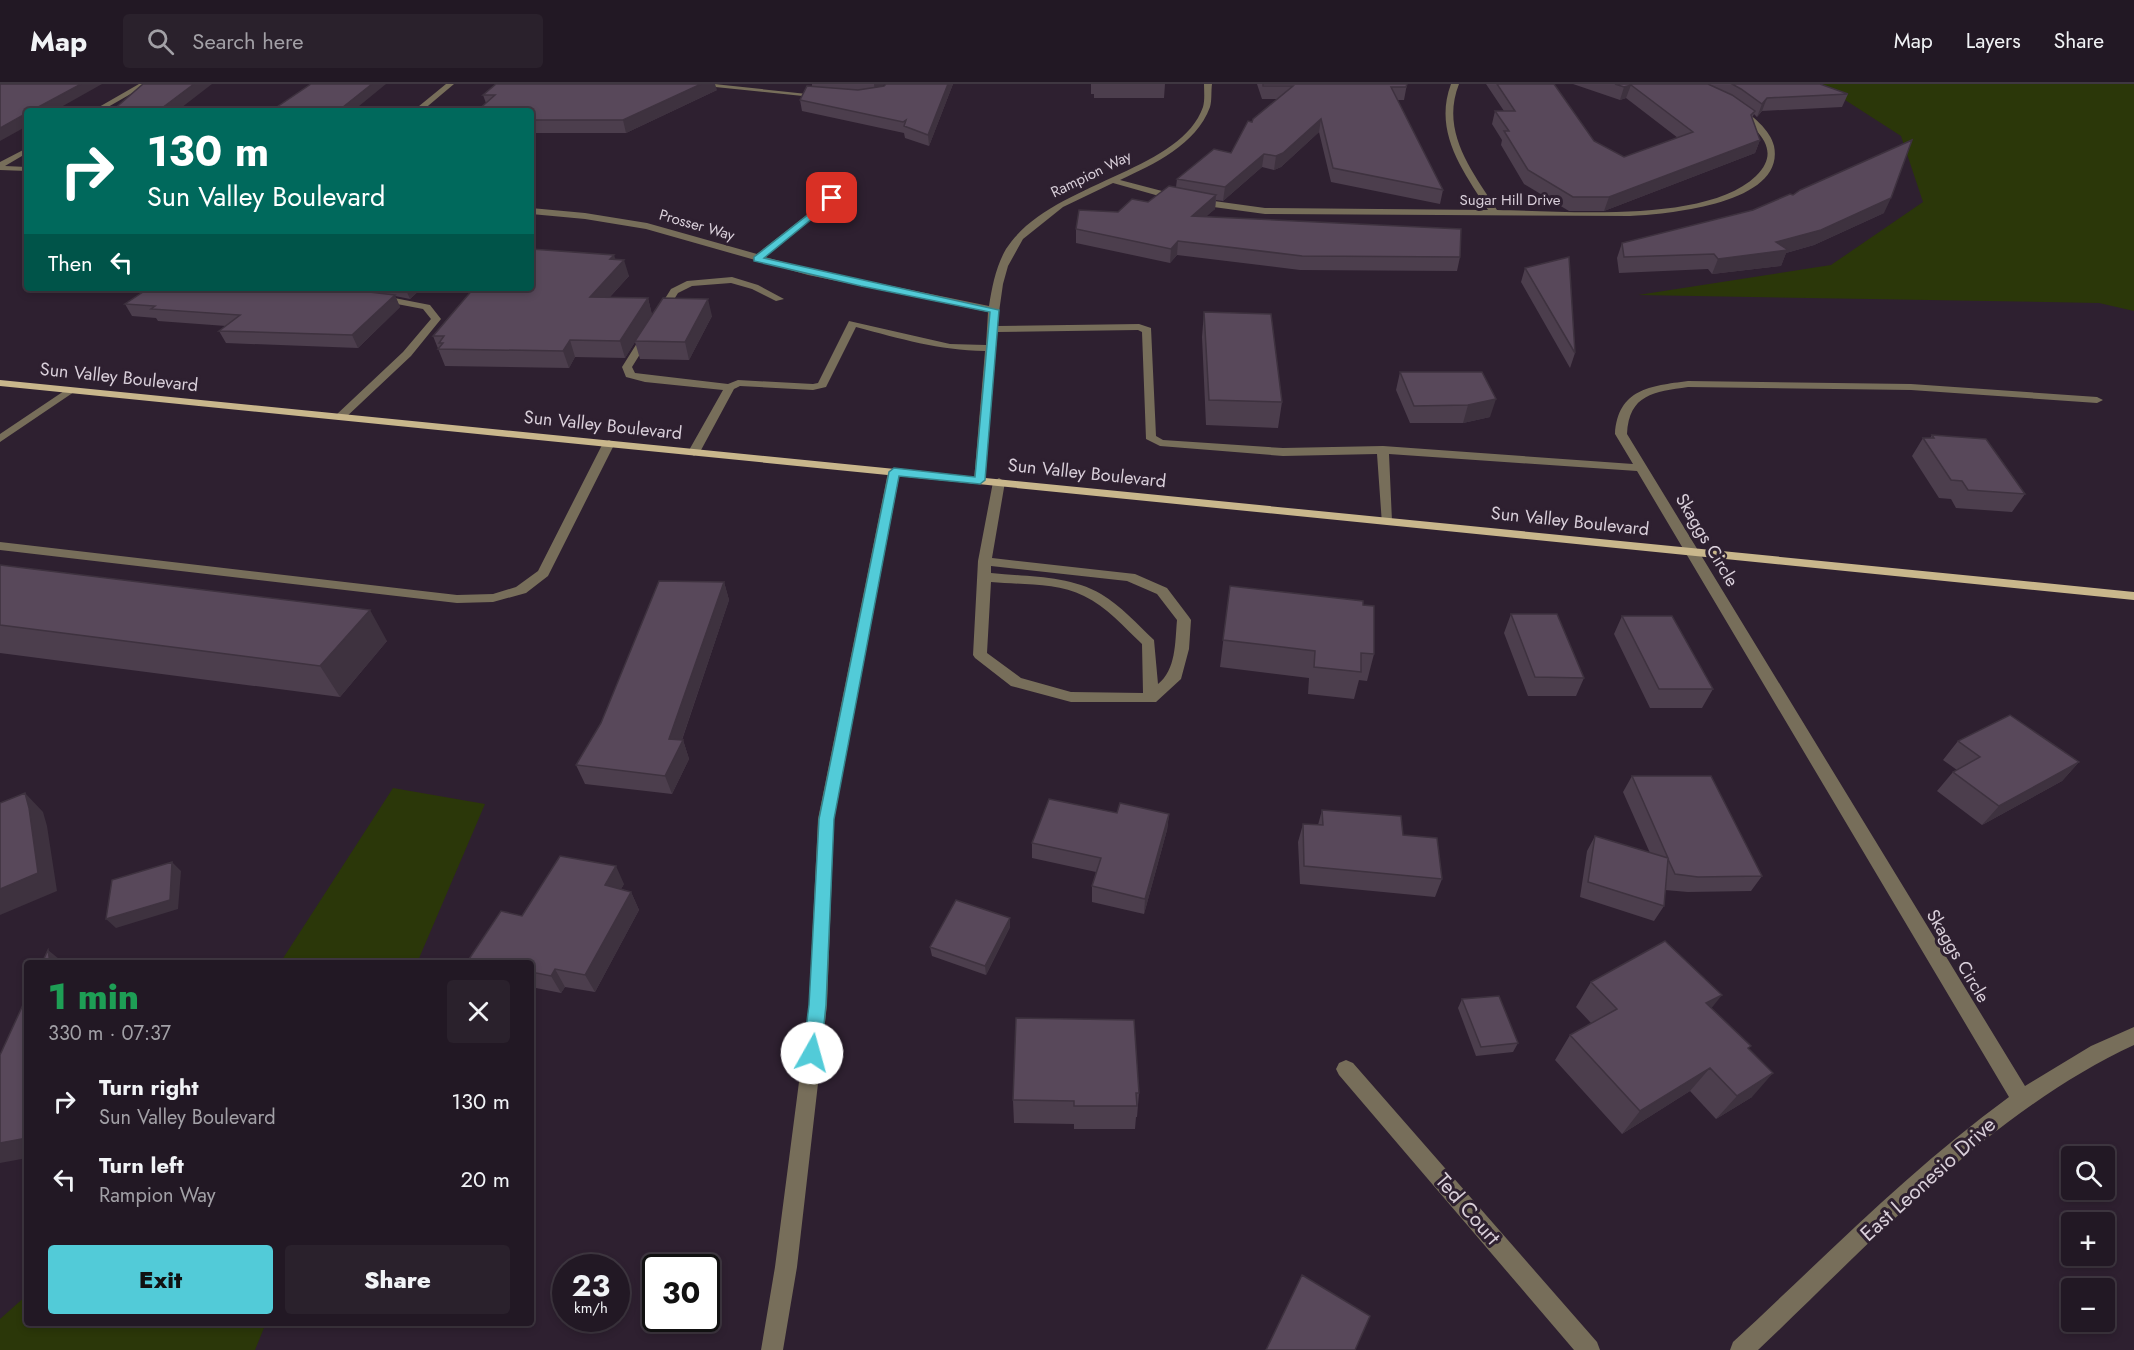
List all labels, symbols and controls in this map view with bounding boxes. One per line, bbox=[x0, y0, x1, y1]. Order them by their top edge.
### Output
search box bbox=[123, 14, 543, 68]
text: Map bbox=[30, 21, 87, 62]
icon: search bbox=[144, 25, 177, 58]
text: Search here bbox=[192, 25, 304, 57]
text: Map bbox=[1894, 26, 1933, 56]
text: Layers bbox=[1966, 26, 2021, 56]
text: Share bbox=[2054, 26, 2104, 56]
text: 130 m bbox=[147, 121, 269, 182]
icon: right bbox=[48, 132, 126, 210]
street label: Rampion Way bbox=[1047, 145, 1135, 203]
pin bbox=[806, 172, 857, 223]
text: Sun Valley Boulevard bbox=[147, 177, 385, 216]
icon: arrive bbox=[815, 181, 848, 214]
street label: Sugar Hill Drive bbox=[1460, 189, 1561, 211]
street label: Prosser Way bbox=[657, 204, 738, 246]
icon: left bbox=[105, 246, 138, 279]
text: Then bbox=[48, 247, 93, 279]
street label: Sun Valley Boulevard bbox=[39, 356, 199, 398]
street label: Sun Valley Boulevard bbox=[523, 404, 683, 446]
street label: Sun Valley Boulevard bbox=[1007, 452, 1167, 494]
street label: Skaggs Circle bbox=[1669, 488, 1745, 592]
street label: Sun Valley Boulevard bbox=[1490, 500, 1650, 542]
street label: Skaggs Circle bbox=[1920, 904, 1996, 1008]
text: 1 min bbox=[48, 970, 139, 1022]
button: close bbox=[447, 980, 510, 1043]
text: 330 m · 07:37 bbox=[48, 1019, 171, 1048]
position arrow bbox=[780, 1021, 844, 1085]
text: Turn right bbox=[99, 1071, 199, 1103]
icon: right bbox=[48, 1085, 81, 1118]
text: 130 m bbox=[451, 1085, 510, 1117]
text: Sun Valley Boulevard bbox=[99, 1103, 276, 1132]
street label: East Leonesio Drive bbox=[1854, 1110, 2003, 1248]
map controls bbox=[2061, 1146, 2115, 1332]
button: search bbox=[2061, 1146, 2115, 1200]
text: Turn left bbox=[99, 1149, 184, 1181]
icon: left bbox=[48, 1163, 81, 1196]
text: 20 m bbox=[461, 1163, 510, 1195]
street label: Ted Court bbox=[1429, 1167, 1507, 1251]
text: Rampion Way bbox=[99, 1181, 216, 1210]
button: + bbox=[2061, 1212, 2115, 1266]
button: Exit bbox=[48, 1245, 273, 1314]
button: Share bbox=[285, 1245, 510, 1314]
speed limit sign: 30 bbox=[642, 1254, 720, 1332]
text: 23 bbox=[572, 1264, 610, 1307]
button: − bbox=[2061, 1278, 2115, 1332]
text: km/h bbox=[574, 1297, 608, 1319]

